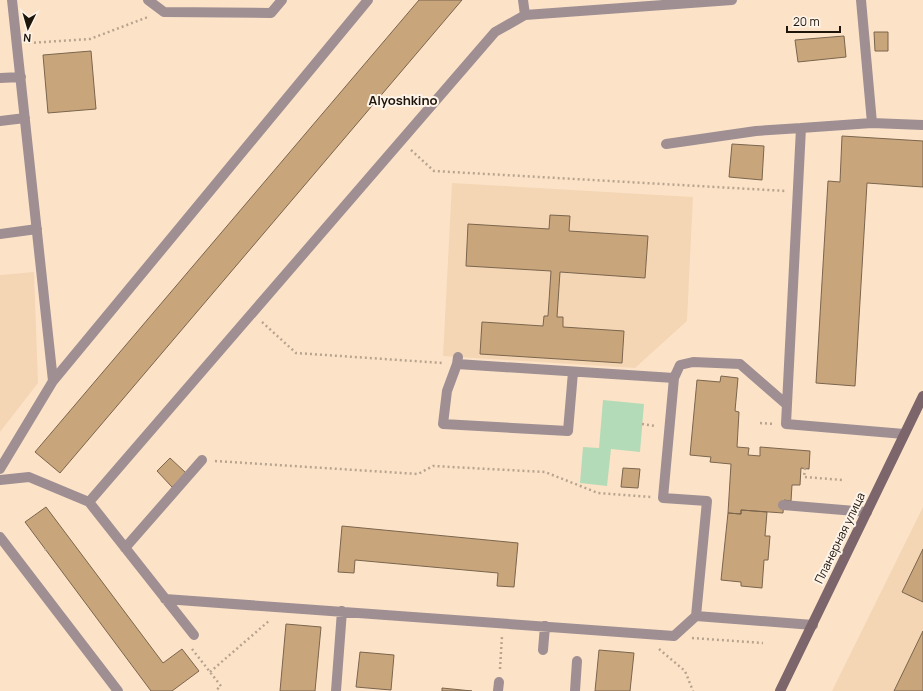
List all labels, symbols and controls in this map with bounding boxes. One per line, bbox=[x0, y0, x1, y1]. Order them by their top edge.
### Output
north arrow bbox=[8, 8, 48, 48]
scale bar bbox=[787, 8, 840, 34]
text: 20 m bbox=[793, 13, 820, 30]
text: N bbox=[22, 31, 32, 46]
district label: Alyoshkino bbox=[368, 91, 438, 109]
street label: Планерная улица bbox=[810, 489, 869, 586]

